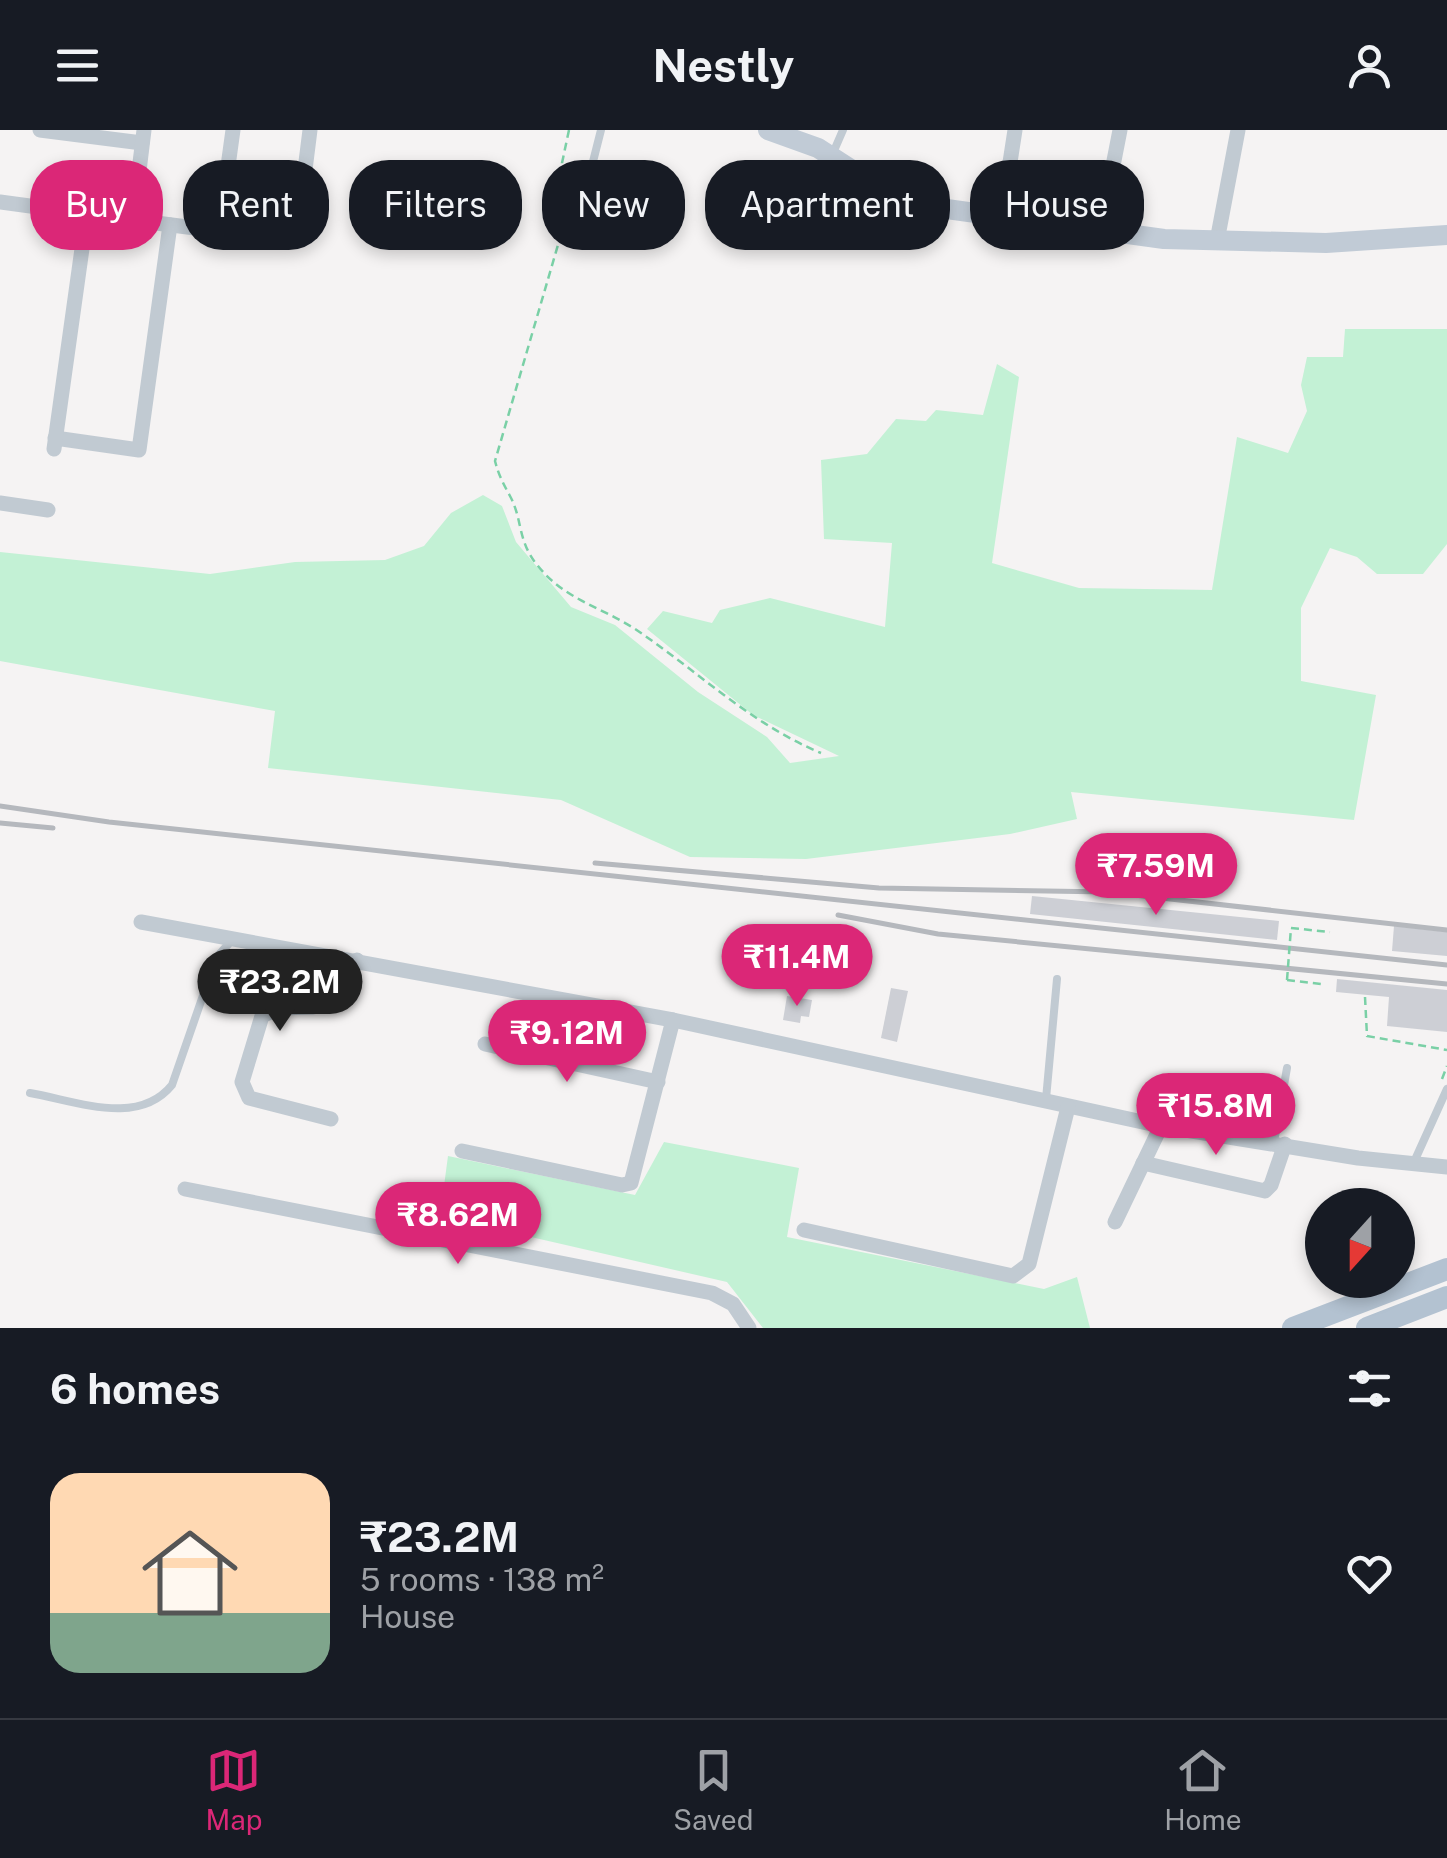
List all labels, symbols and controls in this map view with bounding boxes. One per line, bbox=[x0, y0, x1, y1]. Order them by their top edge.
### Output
icon: menu bbox=[50, 38, 105, 93]
icon: person bbox=[1342, 38, 1397, 93]
text: Nestly bbox=[653, 39, 794, 92]
chip: Buy bbox=[30, 160, 163, 250]
chip: Rent bbox=[183, 160, 329, 250]
chip: Filters bbox=[349, 160, 522, 250]
chip: New bbox=[542, 160, 685, 250]
chip: Apartment bbox=[705, 160, 950, 250]
chip: House bbox=[970, 160, 1144, 250]
pin: ₹7.59M bbox=[1075, 833, 1237, 918]
text: ₹7.59M bbox=[1097, 847, 1215, 884]
pin: ₹11.4M bbox=[716, 924, 878, 1009]
text: ₹11.4M bbox=[744, 938, 850, 975]
pin: ₹23.2M bbox=[199, 949, 361, 1034]
text: ₹23.2M bbox=[219, 963, 341, 1000]
pin: ₹9.12M bbox=[486, 1000, 648, 1085]
text: ₹9.12M bbox=[510, 1014, 624, 1051]
pin: ₹15.8M bbox=[1135, 1073, 1297, 1158]
text: ₹15.8M bbox=[1158, 1087, 1274, 1124]
pin: ₹8.62M bbox=[377, 1182, 539, 1267]
north arrow bbox=[1305, 1188, 1415, 1298]
map controls bbox=[1305, 1188, 1415, 1298]
text: ₹8.62M bbox=[397, 1196, 519, 1233]
icon: filters bbox=[1342, 1361, 1397, 1416]
text: 6 homes bbox=[50, 1364, 220, 1413]
text: ₹23.2M bbox=[360, 1512, 519, 1561]
icon: home bbox=[130, 1513, 250, 1633]
icon: heart bbox=[1342, 1546, 1397, 1601]
text: 5 rooms · 138 m² bbox=[360, 1561, 604, 1598]
text: House bbox=[360, 1598, 455, 1635]
tab: Map bbox=[205, 1743, 262, 1836]
tab: Saved bbox=[673, 1743, 753, 1836]
tab: Home bbox=[1164, 1743, 1242, 1836]

